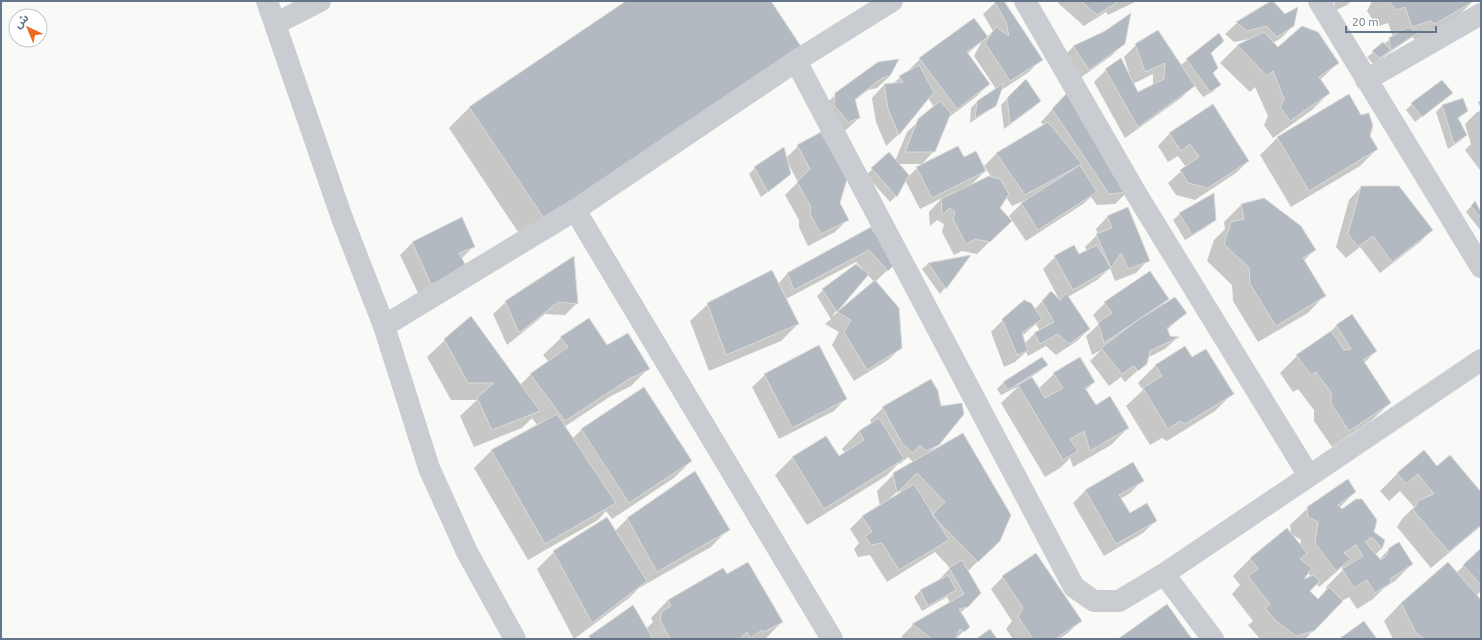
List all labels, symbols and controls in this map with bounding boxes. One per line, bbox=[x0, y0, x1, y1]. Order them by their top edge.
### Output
north arrow bbox=[8, 8, 48, 48]
scale bar bbox=[1346, 8, 1436, 34]
text: ش bbox=[11, 11, 31, 31]
text: 20 m bbox=[1352, 15, 1379, 28]

